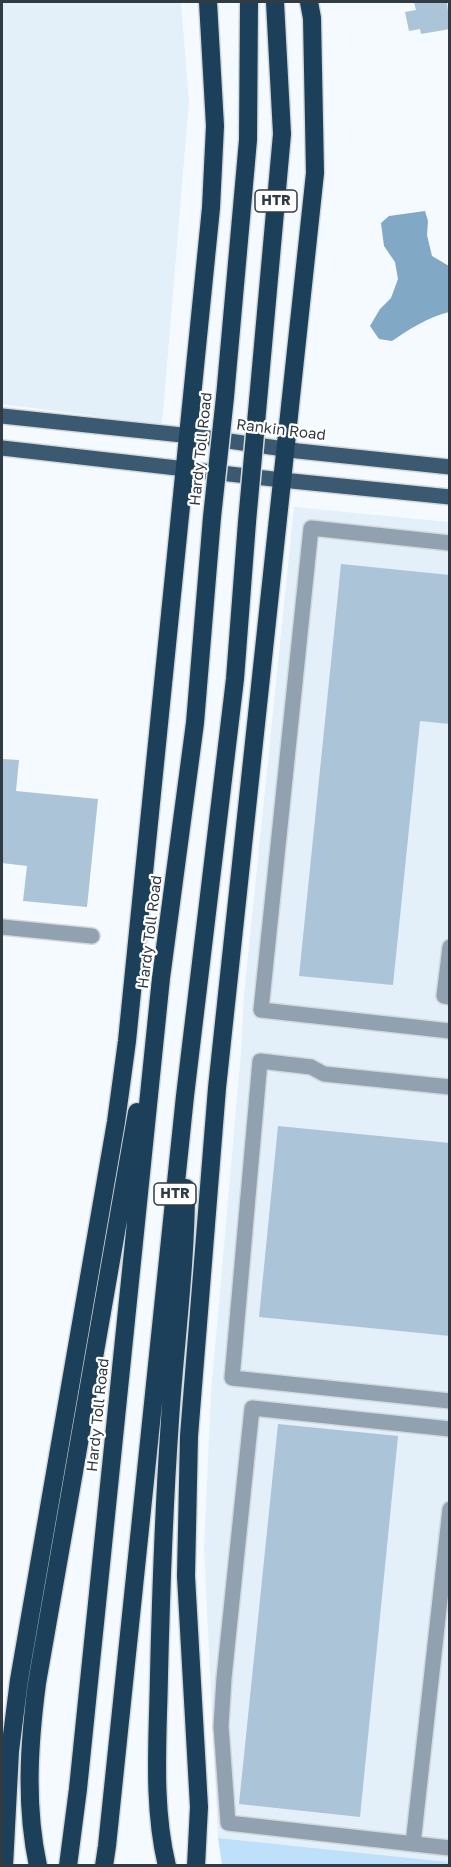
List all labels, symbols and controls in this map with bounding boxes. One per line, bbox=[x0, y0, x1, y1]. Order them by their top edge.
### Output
road number: HTR bbox=[255, 190, 297, 212]
street label: Hardy Toll Road bbox=[186, 391, 216, 507]
street label: Rankin Road bbox=[235, 416, 327, 444]
street label: Hardy Toll Road bbox=[134, 874, 166, 990]
road number: HTR bbox=[154, 1183, 196, 1205]
street label: Hardy Toll Road bbox=[83, 1357, 113, 1473]

